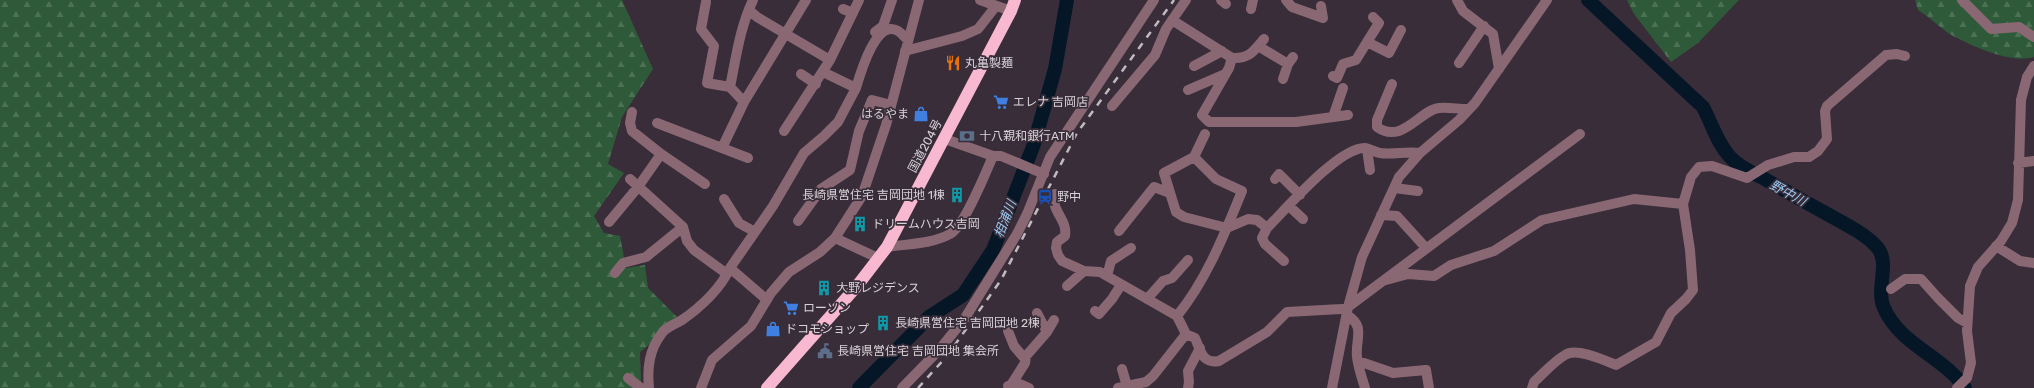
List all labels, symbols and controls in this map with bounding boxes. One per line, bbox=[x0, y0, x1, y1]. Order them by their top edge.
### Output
restaurant icon: 丸亀製麺 bbox=[944, 54, 962, 72]
place label: 丸亀製麺 bbox=[965, 56, 1013, 70]
supermarket icon: エレナ 吉岡店 bbox=[992, 93, 1010, 111]
place label: エレナ 吉岡店 bbox=[1013, 95, 1088, 109]
shop icon: はるやま bbox=[912, 105, 930, 123]
place label: はるやま bbox=[861, 107, 909, 121]
street label: 国道204号 bbox=[905, 117, 945, 175]
bank icon: 十八親和銀行ATM bbox=[958, 127, 976, 145]
place label: 十八親和銀行ATM bbox=[979, 129, 1075, 143]
water label: 野中川 bbox=[1767, 177, 1810, 210]
building icon: 長崎県営住宅 吉岡団地 1棟 bbox=[948, 186, 966, 204]
place label: 長崎県営住宅 吉岡団地 1棟 bbox=[802, 188, 945, 202]
station icon: 野中 bbox=[1036, 188, 1054, 206]
place label: 野中 bbox=[1057, 190, 1081, 204]
water label: 相浦川 bbox=[991, 196, 1020, 240]
building icon: ドリームハウス吉岡 bbox=[851, 215, 869, 233]
place label: ドリームハウス吉岡 bbox=[872, 217, 980, 231]
building icon: 大野レジデンス bbox=[815, 279, 833, 297]
place label: 大野レジデンス bbox=[836, 281, 920, 295]
supermarket icon: ローソン bbox=[782, 299, 800, 317]
place label: ローソン bbox=[803, 301, 851, 315]
building icon: 長崎県営住宅 吉岡団地 2棟 bbox=[874, 314, 892, 332]
place label: 長崎県営住宅 吉岡団地 2棟 bbox=[895, 316, 1040, 330]
shop icon: ドコモショップ bbox=[764, 320, 782, 338]
place label: ドコモショップ bbox=[785, 322, 869, 336]
public building icon: 長崎県営住宅 吉岡団地 集会所 bbox=[816, 342, 834, 360]
place label: 長崎県営住宅 吉岡団地 集会所 bbox=[837, 344, 999, 358]

